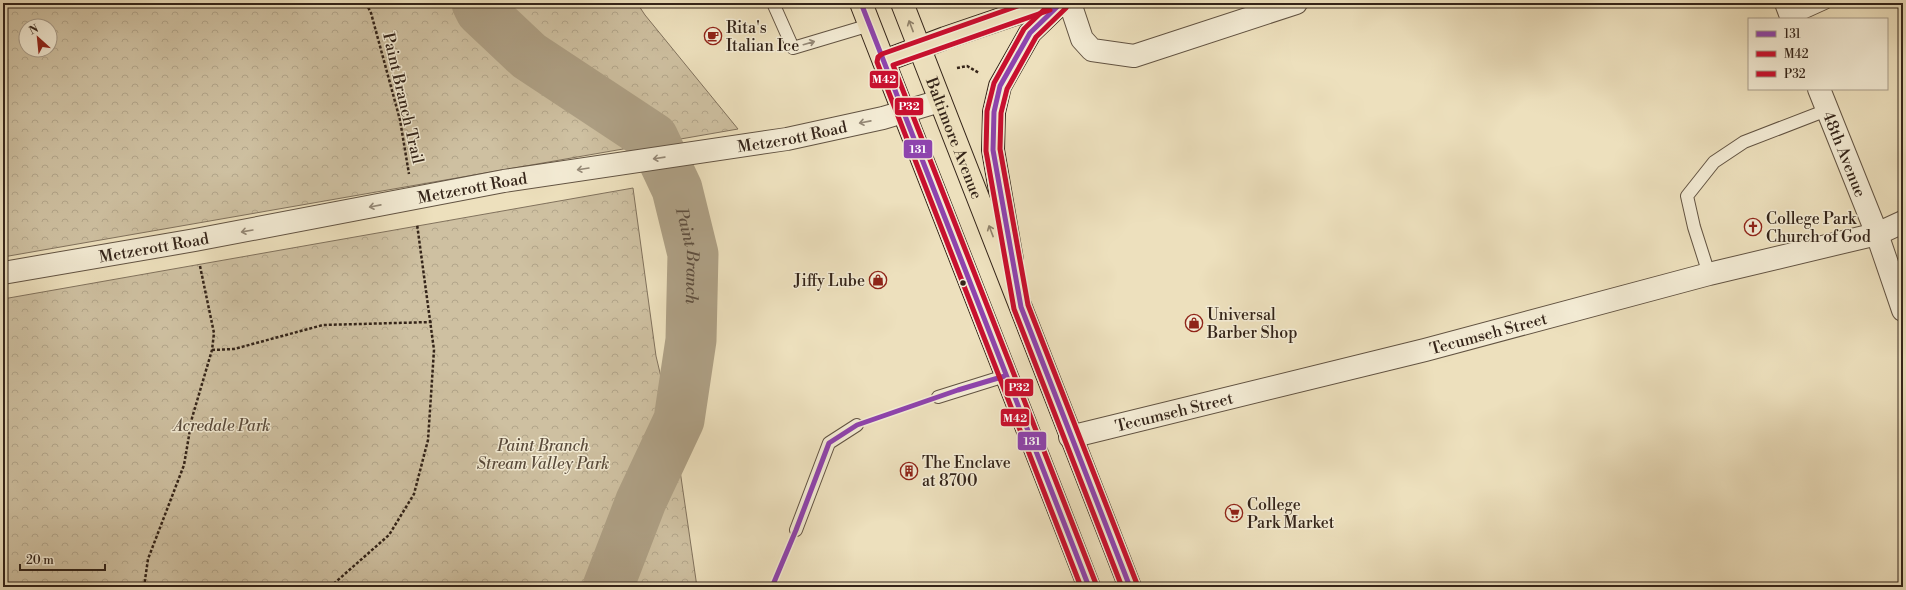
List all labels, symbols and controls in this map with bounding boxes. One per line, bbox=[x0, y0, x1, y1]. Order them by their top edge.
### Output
north arrow bbox=[18, 18, 58, 58]
place label: Rita's Italian Ice bbox=[726, 18, 799, 56]
legend bbox=[1748, 18, 1888, 90]
one-way arrow bbox=[906, 20, 914, 32]
text: N bbox=[27, 22, 41, 38]
cafe icon: Rita's Italian Ice bbox=[703, 26, 723, 46]
text: 131 bbox=[1784, 27, 1802, 42]
street label: Paint Branch Trail bbox=[378, 31, 428, 166]
one-way arrow bbox=[803, 39, 816, 46]
text: M42 bbox=[1784, 47, 1809, 62]
text: P32 bbox=[1784, 67, 1806, 82]
line badge: M42 bbox=[869, 70, 899, 89]
text: M42 bbox=[872, 73, 896, 87]
street label: Baltimore Avenue bbox=[921, 74, 987, 202]
line badge: P32 bbox=[894, 97, 924, 116]
text: P32 bbox=[898, 100, 920, 114]
street label: 48th Avenue bbox=[1818, 108, 1870, 200]
street label: Metzerott Road bbox=[736, 117, 849, 157]
one-way arrow bbox=[859, 118, 872, 126]
line badge: 131 bbox=[903, 139, 933, 159]
text: 131 bbox=[910, 143, 927, 157]
one-way arrow bbox=[653, 154, 666, 162]
one-way arrow bbox=[577, 165, 590, 173]
street label: Metzerott Road bbox=[416, 169, 529, 208]
one-way arrow bbox=[368, 202, 381, 210]
water label: Paint Branch bbox=[670, 205, 703, 305]
place label: College Park Church of God bbox=[1766, 209, 1871, 247]
church icon: College Park Church of God bbox=[1743, 217, 1763, 237]
one-way arrow bbox=[987, 226, 995, 238]
one-way arrow bbox=[241, 227, 254, 235]
street label: Metzerott Road bbox=[98, 229, 211, 267]
shop icon: Jiffy Lube bbox=[868, 270, 888, 290]
place label: Jiffy Lube bbox=[793, 271, 865, 291]
unlabelled marker bbox=[958, 278, 968, 288]
place label: Universal Barber Shop bbox=[1206, 305, 1298, 343]
street label: Tecumseh Street bbox=[1428, 309, 1550, 359]
shop icon: Universal Barber Shop bbox=[1184, 313, 1204, 333]
line badge: P32 bbox=[1004, 378, 1034, 397]
text: P32 bbox=[1008, 381, 1030, 395]
street label: Tecumseh Street bbox=[1113, 388, 1235, 437]
line badge: M42 bbox=[1000, 408, 1030, 427]
text: M42 bbox=[1003, 412, 1027, 426]
park label: Acredale Park bbox=[172, 416, 270, 436]
line badge: 131 bbox=[1017, 431, 1047, 451]
text: 131 bbox=[1024, 435, 1041, 449]
park label: Paint Branch Stream Valley Park bbox=[477, 436, 609, 474]
place label: The Enclave at 8700 bbox=[922, 453, 1011, 491]
building icon: The Enclave at 8700 bbox=[899, 461, 919, 481]
place label: College Park Market bbox=[1247, 495, 1335, 533]
supermarket icon: College Park Market bbox=[1224, 503, 1244, 523]
scale bar bbox=[20, 546, 105, 572]
text: 20 m bbox=[26, 553, 54, 568]

